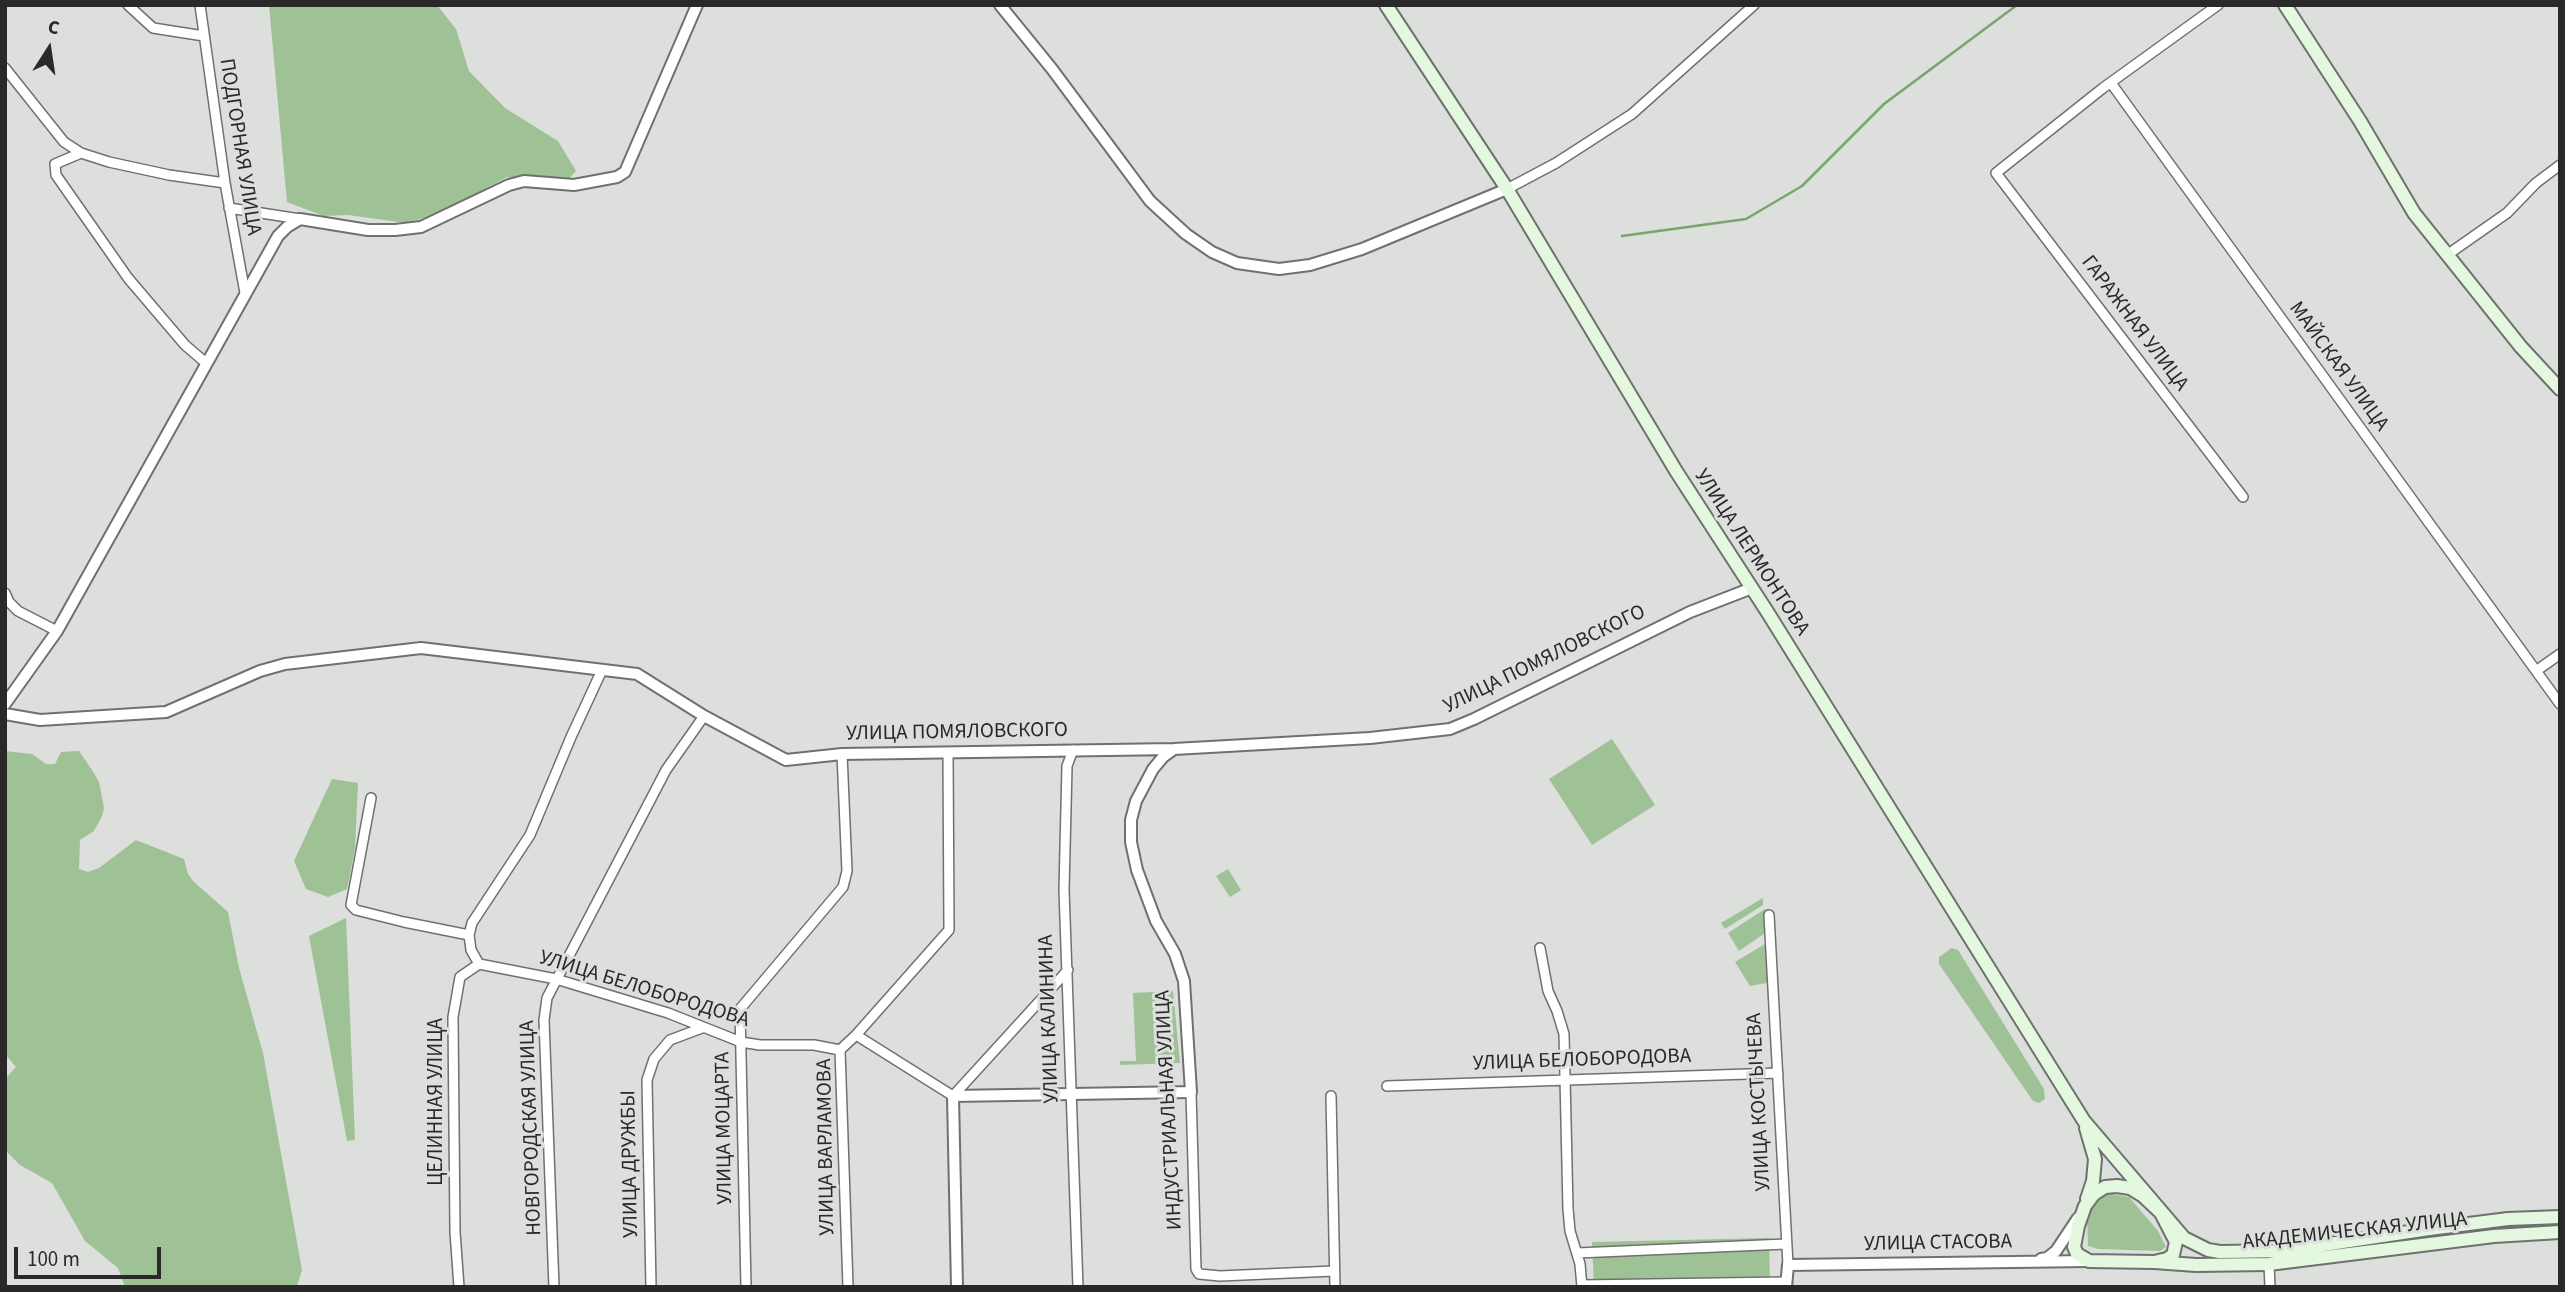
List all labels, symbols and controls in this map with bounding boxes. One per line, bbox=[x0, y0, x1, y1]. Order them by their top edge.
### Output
north arrow bbox=[14, 14, 84, 84]
text: С bbox=[45, 14, 62, 42]
street label: ПОДГОРНАЯ УЛИЦА bbox=[213, 57, 265, 237]
street label: ГАРАЖНАЯ УЛИЦА bbox=[2075, 251, 2193, 397]
street label: МАЙСКАЯ УЛИЦА bbox=[2283, 297, 2393, 437]
street label: УЛИЦА ЛЕРМОНТОВА bbox=[1688, 465, 1814, 641]
street label: УЛИЦА ПОМЯЛОВСКОГО bbox=[1440, 600, 1650, 720]
street label: УЛИЦА ПОМЯЛОВСКОГО bbox=[846, 718, 1068, 748]
street label: УЛИЦА КАЛИНИНА bbox=[1034, 934, 1066, 1104]
street label: УЛИЦА БЕЛОБОРОДОВА bbox=[536, 946, 752, 1034]
street label: ИНДУСТРИАЛЬНАЯ УЛИЦА bbox=[1151, 989, 1189, 1231]
street label: УЛИЦА КОСТЫЧЕВА bbox=[1743, 1012, 1777, 1192]
street label: ЦЕЛИННАЯ УЛИЦА bbox=[424, 1018, 450, 1186]
street label: НОВГОРОДСКАЯ УЛИЦА bbox=[516, 1020, 548, 1236]
street label: УЛИЦА БЕЛОБОРОДОВА bbox=[1472, 1045, 1692, 1077]
street label: УЛИЦА МОЦАРТА bbox=[711, 1051, 739, 1205]
street label: УЛИЦА ВАРЛАМОВА bbox=[813, 1058, 841, 1236]
street label: УЛИЦА ДРУЖБЫ bbox=[617, 1090, 645, 1238]
street label: АКАДЕМИЧЕСКАЯ УЛИЦА bbox=[2242, 1208, 2468, 1256]
street label: УЛИЦА СТАСОВА bbox=[1864, 1230, 2012, 1258]
scale bar bbox=[18, 1232, 164, 1276]
text: 100 m bbox=[27, 1244, 80, 1274]

